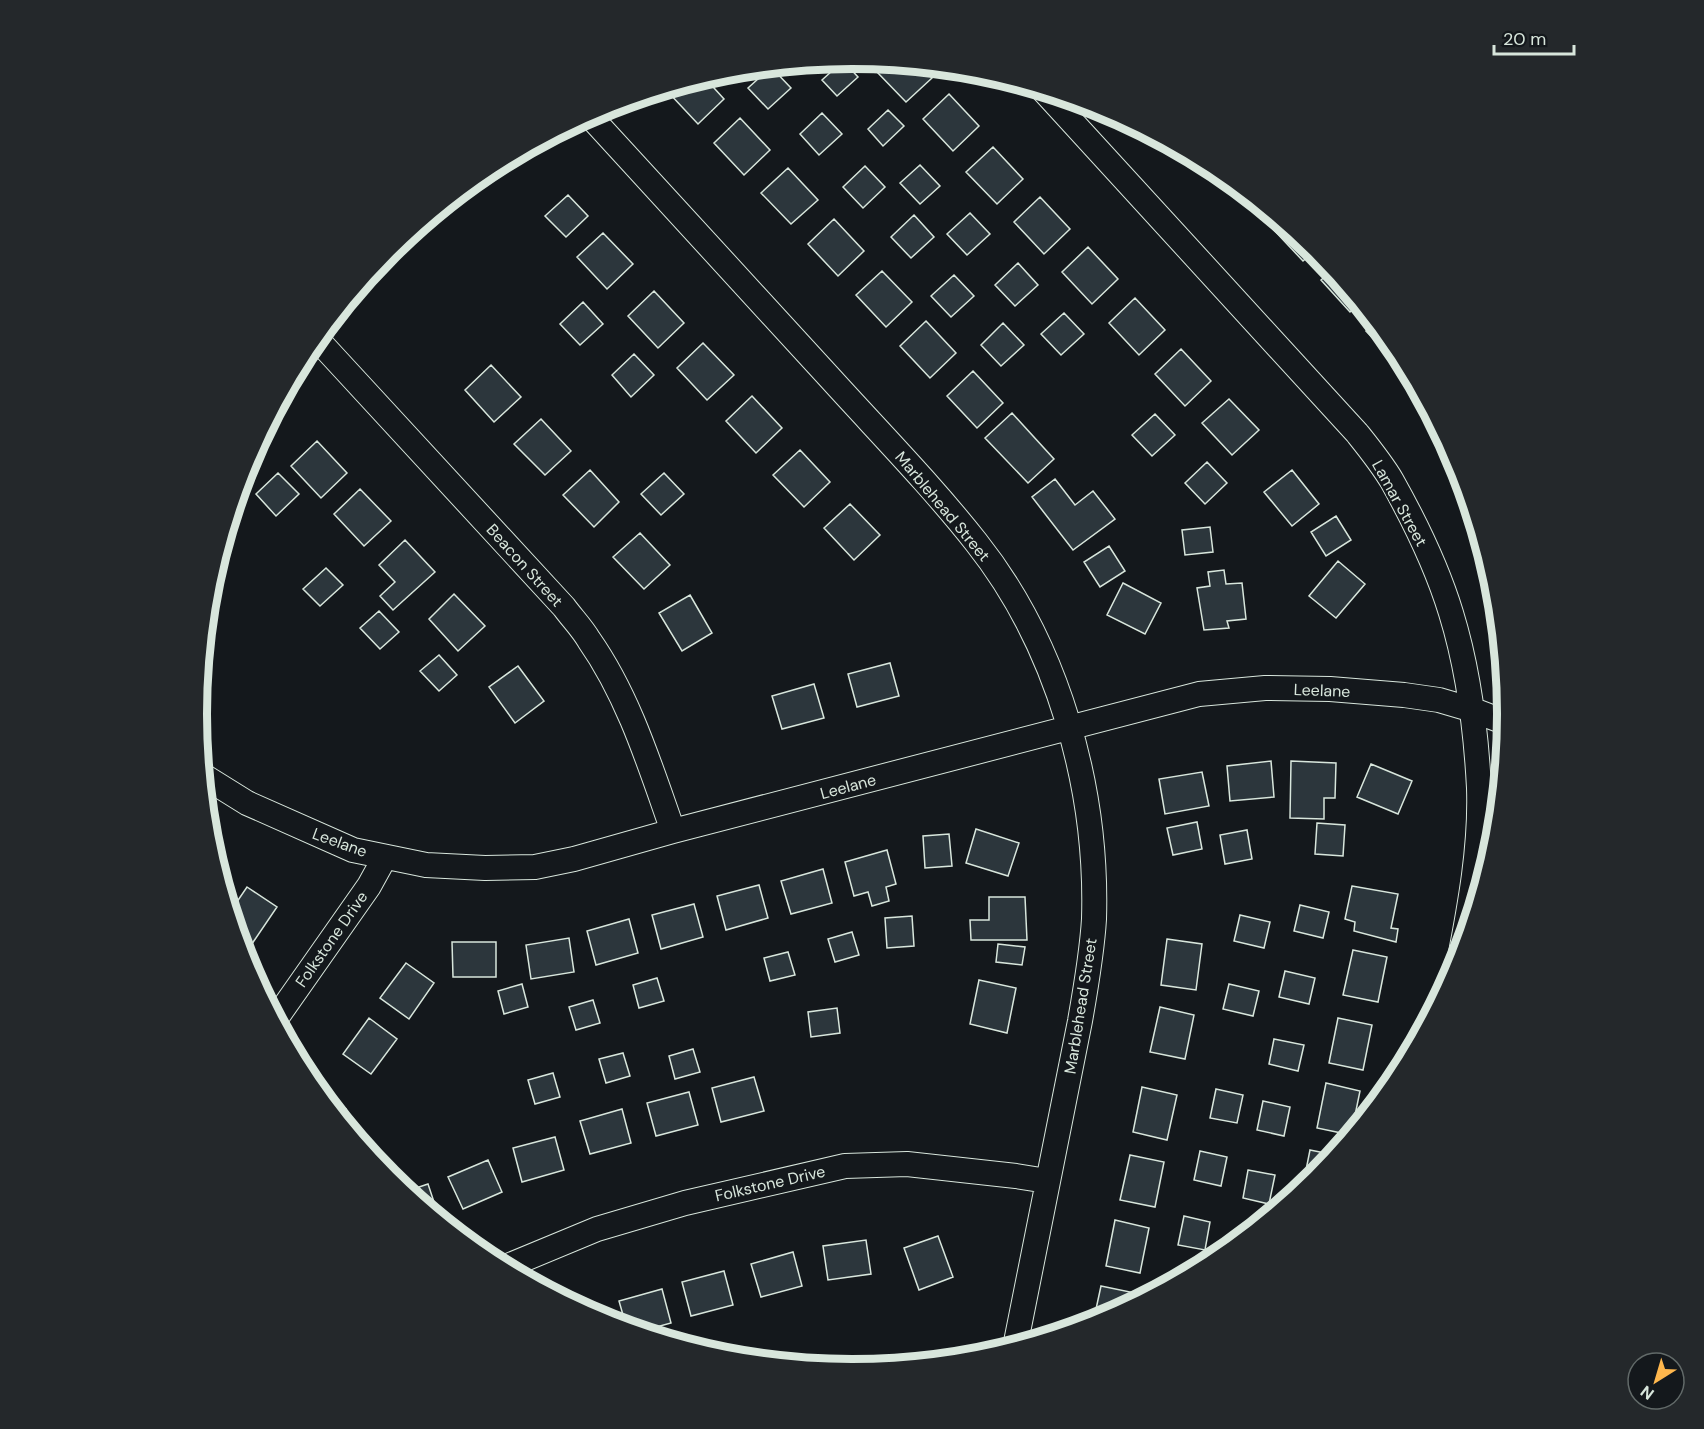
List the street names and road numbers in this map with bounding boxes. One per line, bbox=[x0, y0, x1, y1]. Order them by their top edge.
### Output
street label: Marblehead Street bbox=[890, 447, 995, 566]
street label: Lamar Street bbox=[1367, 456, 1432, 550]
street label: Beacon Street bbox=[482, 519, 568, 611]
street label: Leelane bbox=[1293, 679, 1351, 702]
street label: Leelane bbox=[818, 769, 878, 804]
street label: Leelane bbox=[310, 823, 370, 862]
street label: Folkstone Drive bbox=[291, 887, 372, 991]
street label: Marblehead Street bbox=[1059, 937, 1102, 1076]
street label: Folkstone Drive bbox=[713, 1161, 827, 1206]

